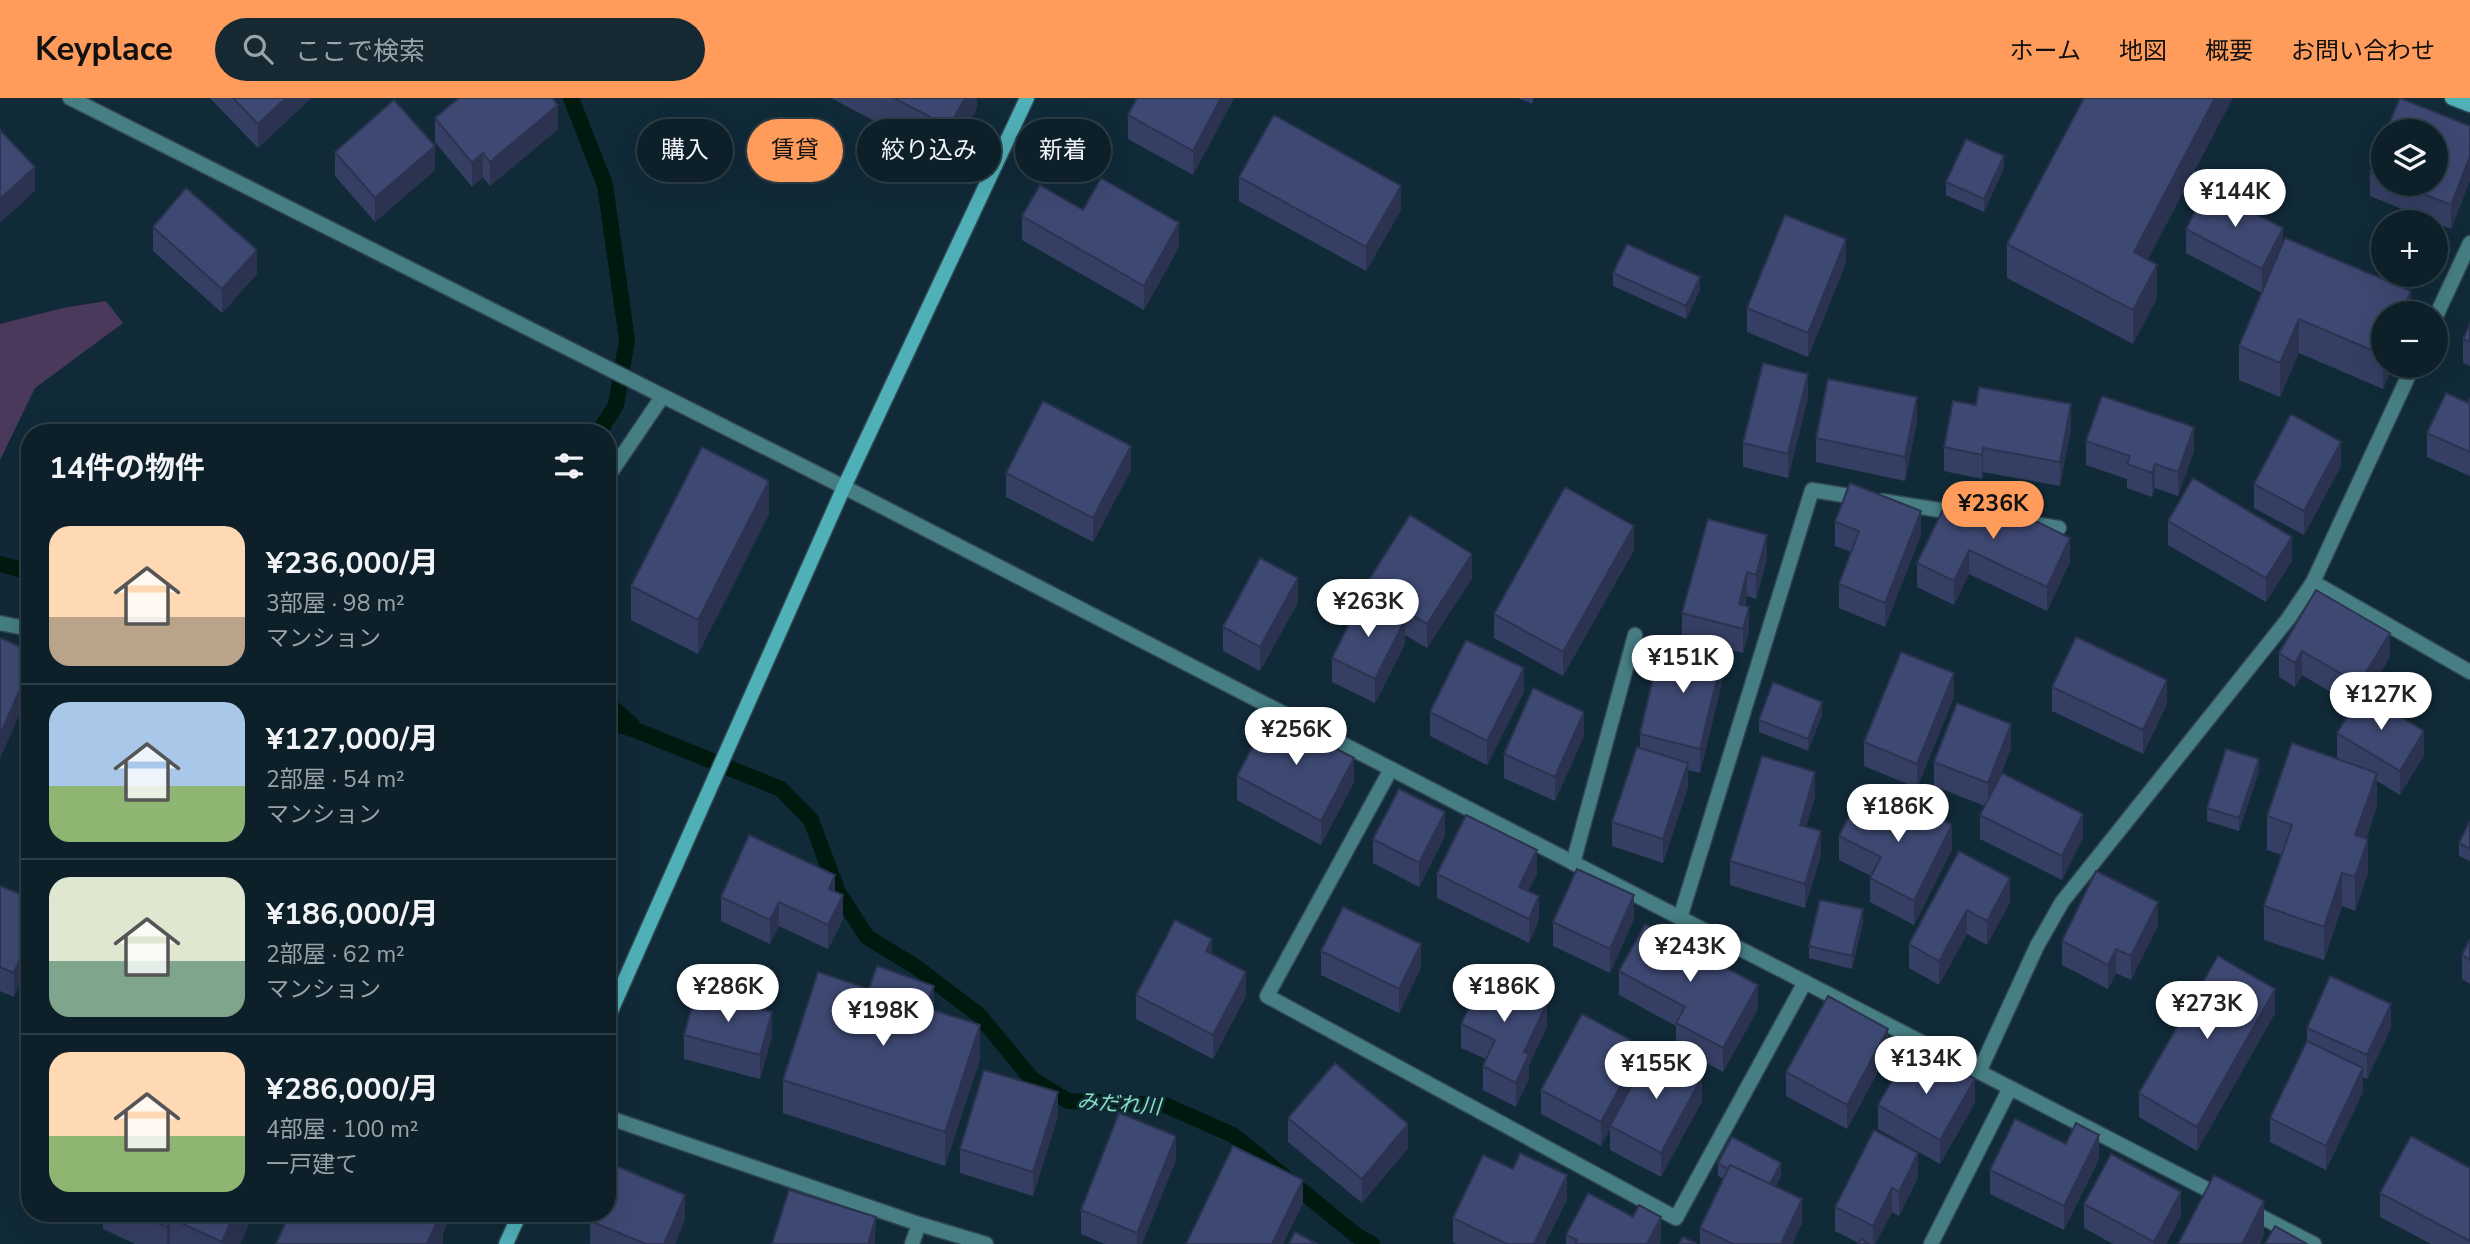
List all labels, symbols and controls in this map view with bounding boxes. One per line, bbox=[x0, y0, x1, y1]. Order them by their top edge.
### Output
search box bbox=[215, 18, 705, 81]
text: Keyplace bbox=[35, 27, 173, 72]
icon: search bbox=[239, 30, 277, 68]
text: ここで検索 bbox=[295, 34, 425, 69]
text: ホーム bbox=[2010, 35, 2081, 67]
text: 地図 bbox=[2119, 35, 2167, 67]
text: 概要 bbox=[2205, 35, 2253, 67]
text: お問い合わせ bbox=[2291, 35, 2435, 67]
chip: 購入 bbox=[637, 119, 733, 182]
chip: 賃貸 bbox=[747, 119, 843, 182]
chip: 絞り込み bbox=[857, 119, 1001, 182]
chip: 新着 bbox=[1015, 119, 1111, 182]
map controls bbox=[2371, 119, 2448, 378]
button: layers bbox=[2371, 119, 2448, 196]
pin: ¥144K bbox=[2186, 170, 2284, 229]
text: ¥144K bbox=[2200, 176, 2270, 207]
button: + bbox=[2371, 210, 2448, 287]
button: − bbox=[2371, 301, 2448, 378]
icon: filters bbox=[550, 447, 588, 485]
text: 14件の物件 bbox=[49, 448, 205, 489]
pin: ¥236K bbox=[1944, 482, 2042, 541]
text: ¥236K bbox=[1958, 488, 2028, 519]
text: ¥236,000/月 bbox=[266, 543, 439, 584]
icon: home bbox=[105, 554, 189, 638]
pin: ¥263K bbox=[1319, 580, 1417, 639]
text: ¥263K bbox=[1333, 586, 1403, 617]
text: 3部屋 · 98 m² bbox=[266, 588, 405, 619]
text: マンション bbox=[266, 623, 381, 654]
pin: ¥151K bbox=[1634, 636, 1732, 695]
text: ¥151K bbox=[1648, 642, 1718, 673]
pin: ¥127K bbox=[2332, 672, 2430, 732]
text: ¥127K bbox=[2346, 679, 2416, 710]
pin: ¥256K bbox=[1247, 708, 1345, 767]
text: ¥256K bbox=[1261, 714, 1331, 745]
text: ¥127,000/月 bbox=[266, 719, 439, 760]
icon: home bbox=[105, 730, 189, 814]
text: 2部屋 · 54 m² bbox=[266, 764, 405, 795]
pin: ¥186K bbox=[1849, 784, 1947, 844]
text: ¥186K bbox=[1863, 791, 1933, 822]
text: マンション bbox=[266, 799, 381, 830]
text: ¥186,000/月 bbox=[266, 894, 439, 935]
icon: home bbox=[105, 905, 189, 989]
pin: ¥243K bbox=[1641, 924, 1739, 984]
text: ¥243K bbox=[1655, 931, 1725, 962]
text: 2部屋 · 62 m² bbox=[266, 939, 405, 970]
pin: ¥286K bbox=[679, 964, 777, 1024]
pin: ¥186K bbox=[1455, 964, 1553, 1024]
text: ¥286K bbox=[693, 971, 763, 1002]
text: ¥186K bbox=[1469, 971, 1539, 1002]
text: マンション bbox=[266, 974, 381, 1005]
pin: ¥273K bbox=[2158, 982, 2256, 1041]
pin: ¥198K bbox=[834, 988, 932, 1048]
text: ¥273K bbox=[2172, 988, 2242, 1019]
text: ¥198K bbox=[848, 995, 918, 1026]
pin: ¥134K bbox=[1877, 1037, 1975, 1096]
pin: ¥155K bbox=[1607, 1042, 1705, 1101]
text: ¥134K bbox=[1891, 1043, 1961, 1074]
text: ¥155K bbox=[1621, 1048, 1691, 1079]
text: ¥286,000/月 bbox=[266, 1069, 439, 1110]
icon: home bbox=[105, 1080, 189, 1164]
water label: みだれ川 bbox=[1076, 1087, 1164, 1121]
text: 4部屋 · 100 m² bbox=[266, 1114, 419, 1145]
text: 一戸建て bbox=[266, 1149, 358, 1180]

